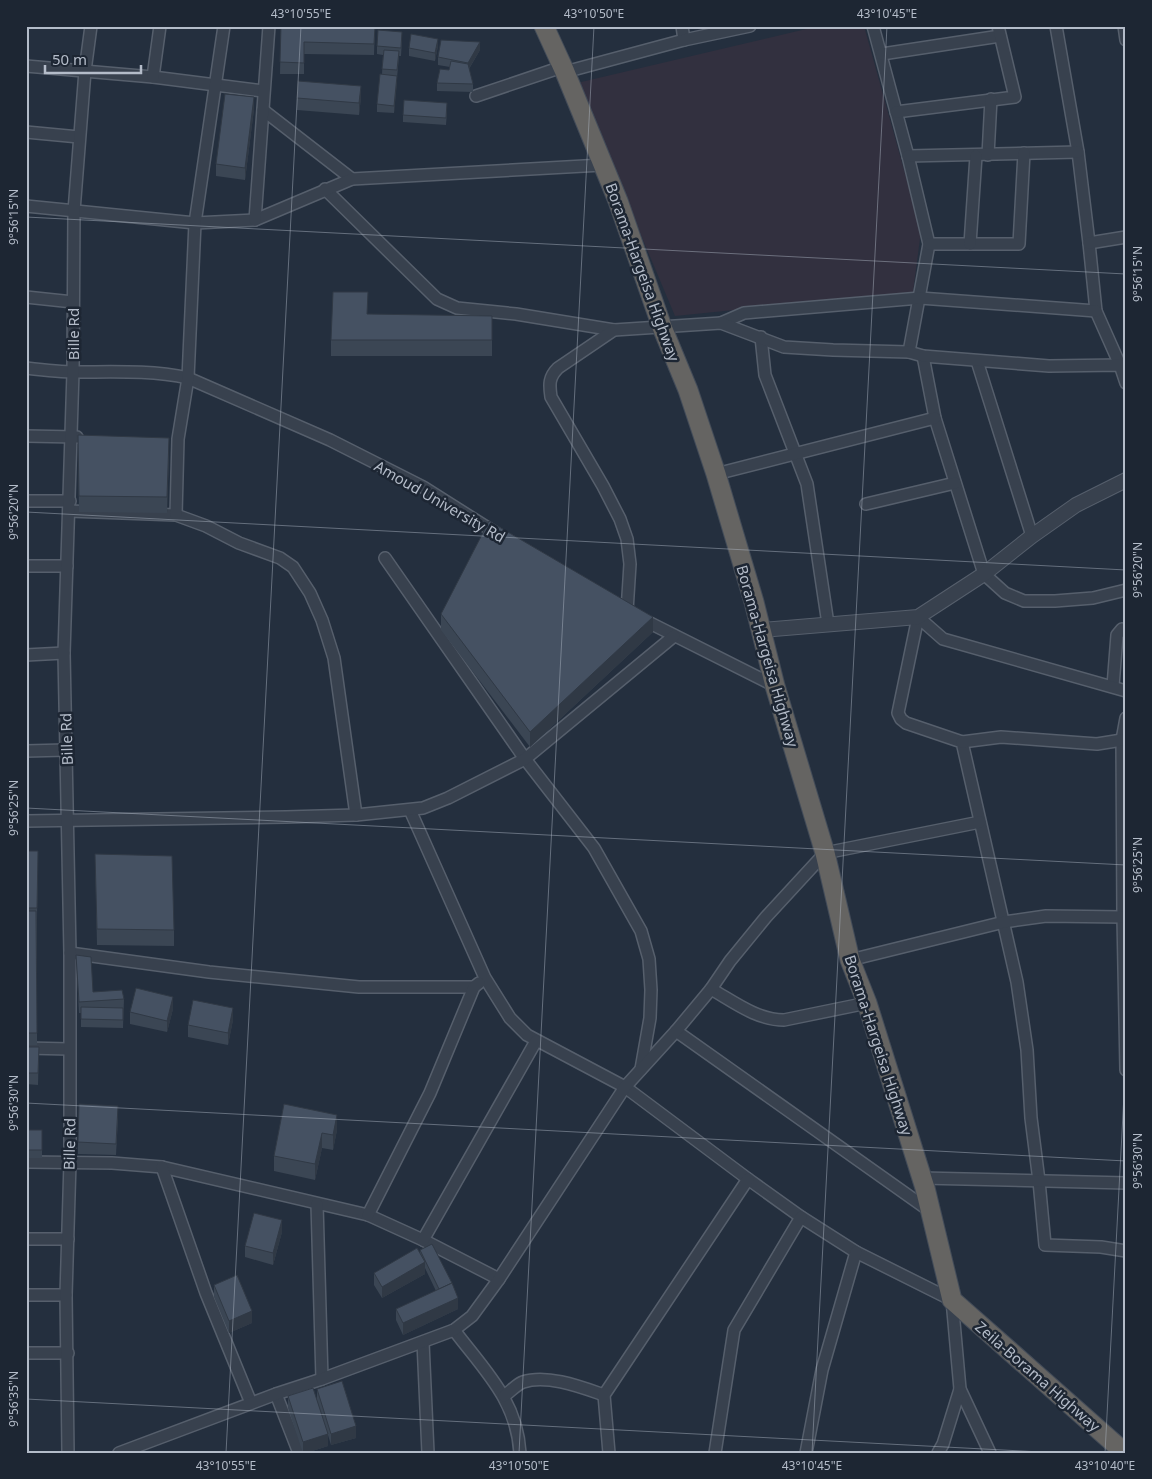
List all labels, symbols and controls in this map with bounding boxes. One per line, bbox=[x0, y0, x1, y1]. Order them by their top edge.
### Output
text: 43°10'55"E bbox=[271, 5, 331, 22]
text: 43°10'50"E bbox=[564, 5, 624, 22]
text: 43°10'45"E bbox=[857, 5, 917, 22]
scale bar bbox=[45, 42, 141, 74]
text: 50 m bbox=[52, 49, 87, 69]
street label: Borama-Hargeisa Highway bbox=[601, 180, 685, 364]
text: 9°56'15"N bbox=[5, 189, 22, 245]
text: 9°56'15"N bbox=[1129, 246, 1146, 302]
street label: Bille Rd bbox=[63, 308, 83, 360]
street label: Amoud University Rd bbox=[371, 455, 509, 547]
text: 9°56'20"N bbox=[5, 484, 22, 540]
text: 9°56'20"N bbox=[1129, 542, 1146, 598]
street label: Borama-Hargeisa Highway bbox=[732, 563, 804, 750]
street label: Bille Rd bbox=[55, 713, 77, 765]
text: 9°56'25"N bbox=[5, 780, 22, 836]
text: 9°56'25"N bbox=[1129, 837, 1146, 893]
street label: Borama-Hargeisa Highway bbox=[840, 952, 918, 1138]
text: 9°56'30"N bbox=[5, 1075, 22, 1131]
street label: Bille Rd bbox=[59, 1118, 79, 1170]
text: 9°56'30"N bbox=[1129, 1133, 1146, 1189]
street label: Zeila-Borama Highway bbox=[971, 1316, 1105, 1436]
text: 9°56'35"N bbox=[5, 1371, 22, 1427]
text: 43°10'55"E bbox=[196, 1457, 256, 1474]
text: 43°10'50"E bbox=[489, 1457, 549, 1474]
text: 43°10'45"E bbox=[782, 1457, 842, 1474]
text: 43°10'40"E bbox=[1075, 1457, 1135, 1474]

